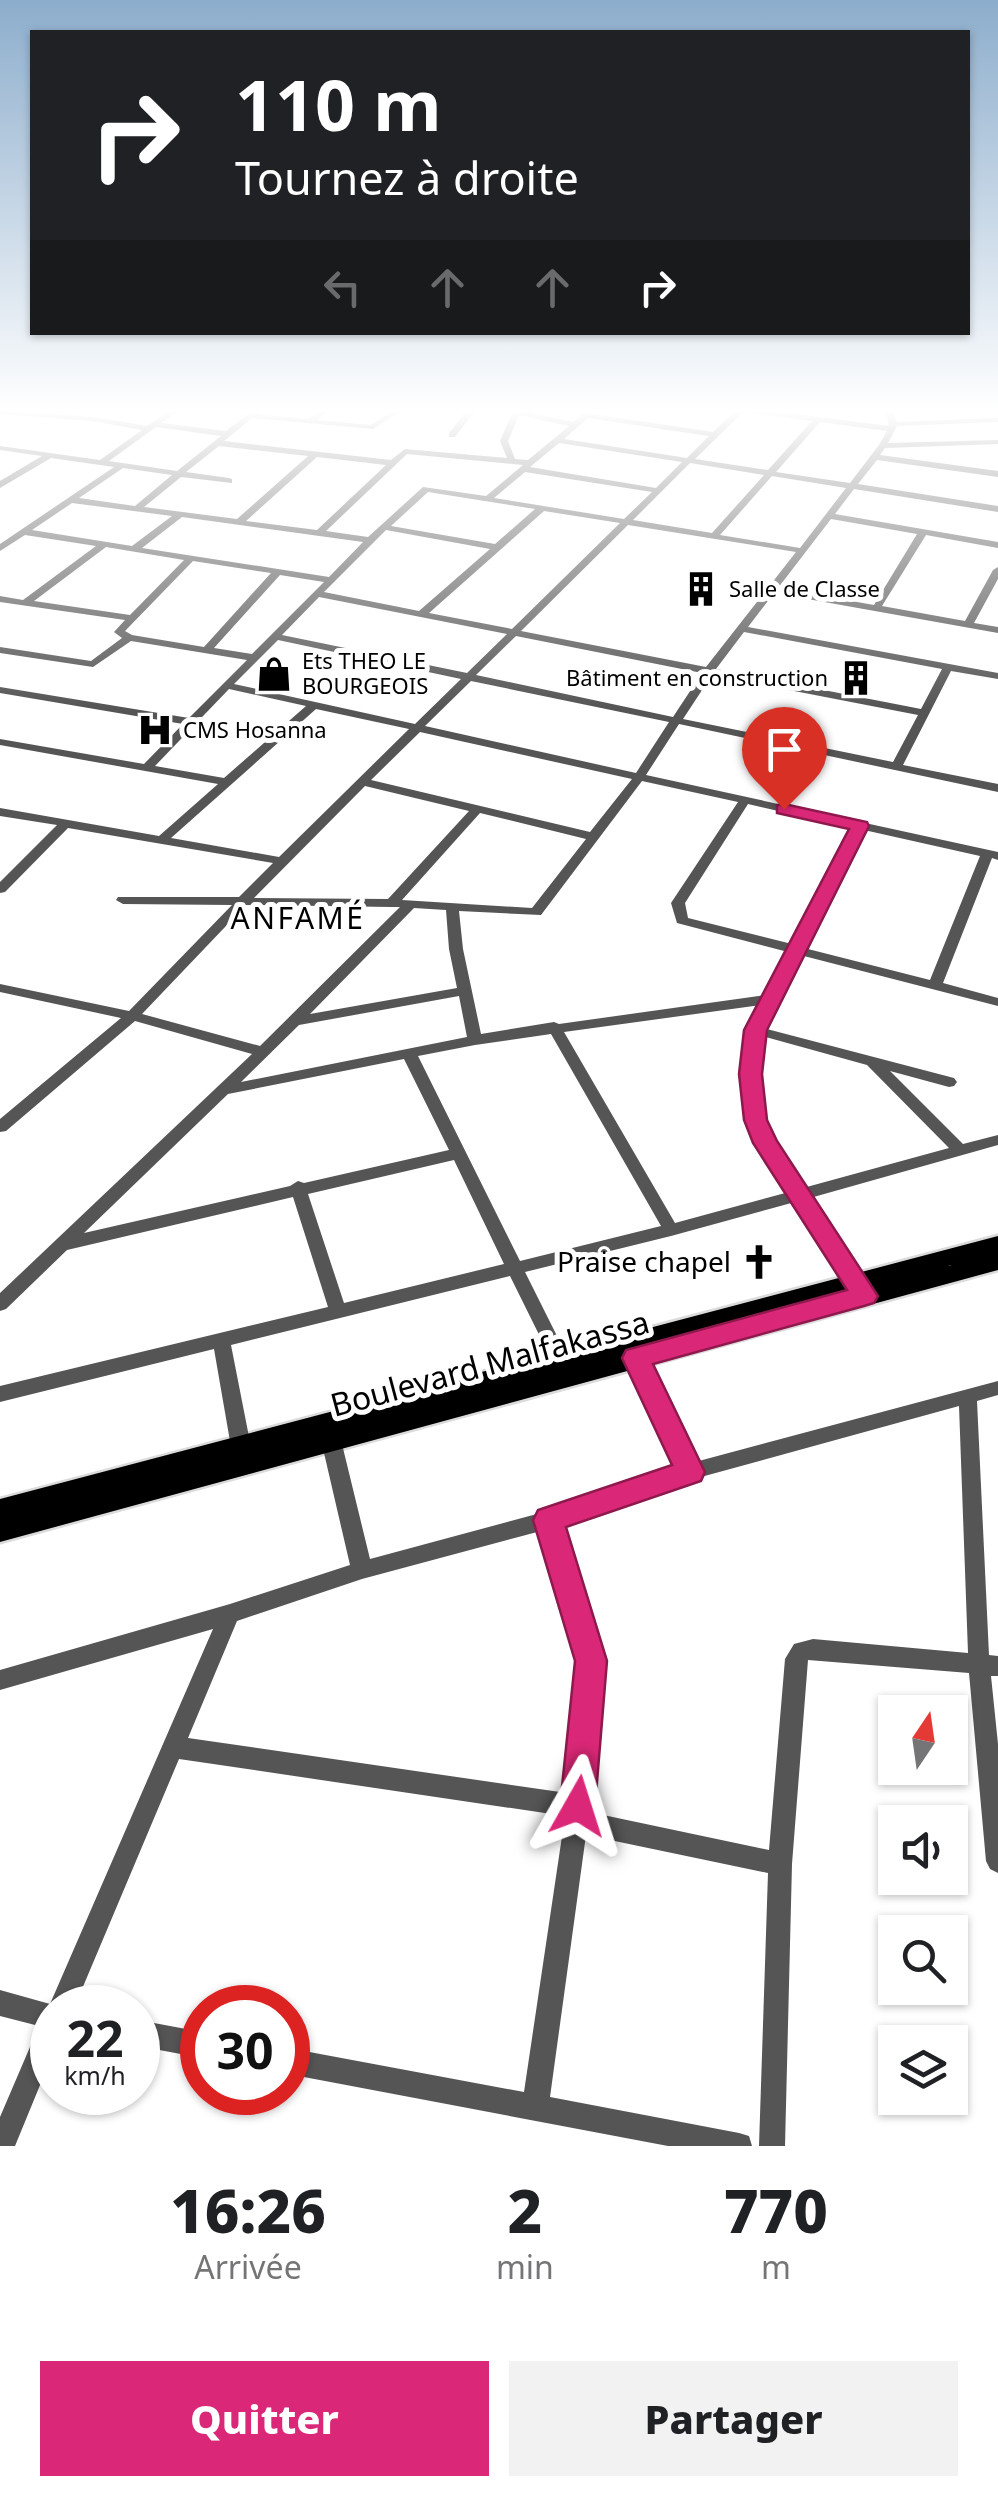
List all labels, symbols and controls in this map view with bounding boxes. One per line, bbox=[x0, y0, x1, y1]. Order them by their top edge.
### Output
text: 110 m bbox=[235, 56, 442, 152]
icon: right bbox=[70, 70, 200, 200]
text: Tournez à droite bbox=[235, 147, 579, 208]
icon: left bbox=[315, 260, 370, 315]
icon: ahead bbox=[420, 260, 475, 315]
icon: ahead bbox=[525, 260, 580, 315]
icon: right bbox=[630, 260, 685, 315]
building icon: Salle de Classe bbox=[682, 570, 720, 608]
place label: Salle de Classe bbox=[729, 573, 880, 603]
place label: Ets THEO LE BOURGEOIS bbox=[302, 645, 428, 700]
shop icon: Ets THEO LE BOURGEOIS bbox=[255, 655, 293, 693]
building icon: Bâtiment en construction bbox=[837, 659, 875, 697]
place label: Bâtiment en construction bbox=[566, 662, 828, 692]
pin bbox=[742, 707, 827, 810]
hospital icon: CMS Hosanna bbox=[136, 711, 174, 749]
place label: CMS Hosanna bbox=[183, 714, 327, 744]
icon: arrive bbox=[757, 722, 812, 777]
district label: ANFAMÉ bbox=[231, 897, 366, 938]
place label: Praise chapel bbox=[557, 1242, 731, 1280]
church icon: Praise chapel bbox=[740, 1243, 778, 1281]
street label: Boulevard Malfakassa bbox=[326, 1299, 654, 1426]
north arrow bbox=[878, 1695, 968, 1785]
map controls bbox=[878, 1695, 968, 2115]
position arrow bbox=[526, 1754, 630, 1858]
button: sound bbox=[878, 1805, 968, 1895]
button: search bbox=[878, 1915, 968, 2005]
speed limit sign: 30 bbox=[180, 1985, 310, 2115]
text: 22 bbox=[66, 2004, 124, 2072]
button: layers bbox=[878, 2025, 968, 2115]
text: km/h bbox=[64, 2058, 126, 2092]
text: 16:26 bbox=[170, 2169, 326, 2251]
text: 2 bbox=[508, 2169, 542, 2251]
text: 770 bbox=[724, 2169, 828, 2251]
text: Arrivée bbox=[194, 2245, 302, 2288]
text: min bbox=[496, 2245, 554, 2288]
text: m bbox=[761, 2245, 791, 2288]
button: Quitter bbox=[40, 2361, 489, 2476]
button: Partager bbox=[509, 2361, 958, 2476]

